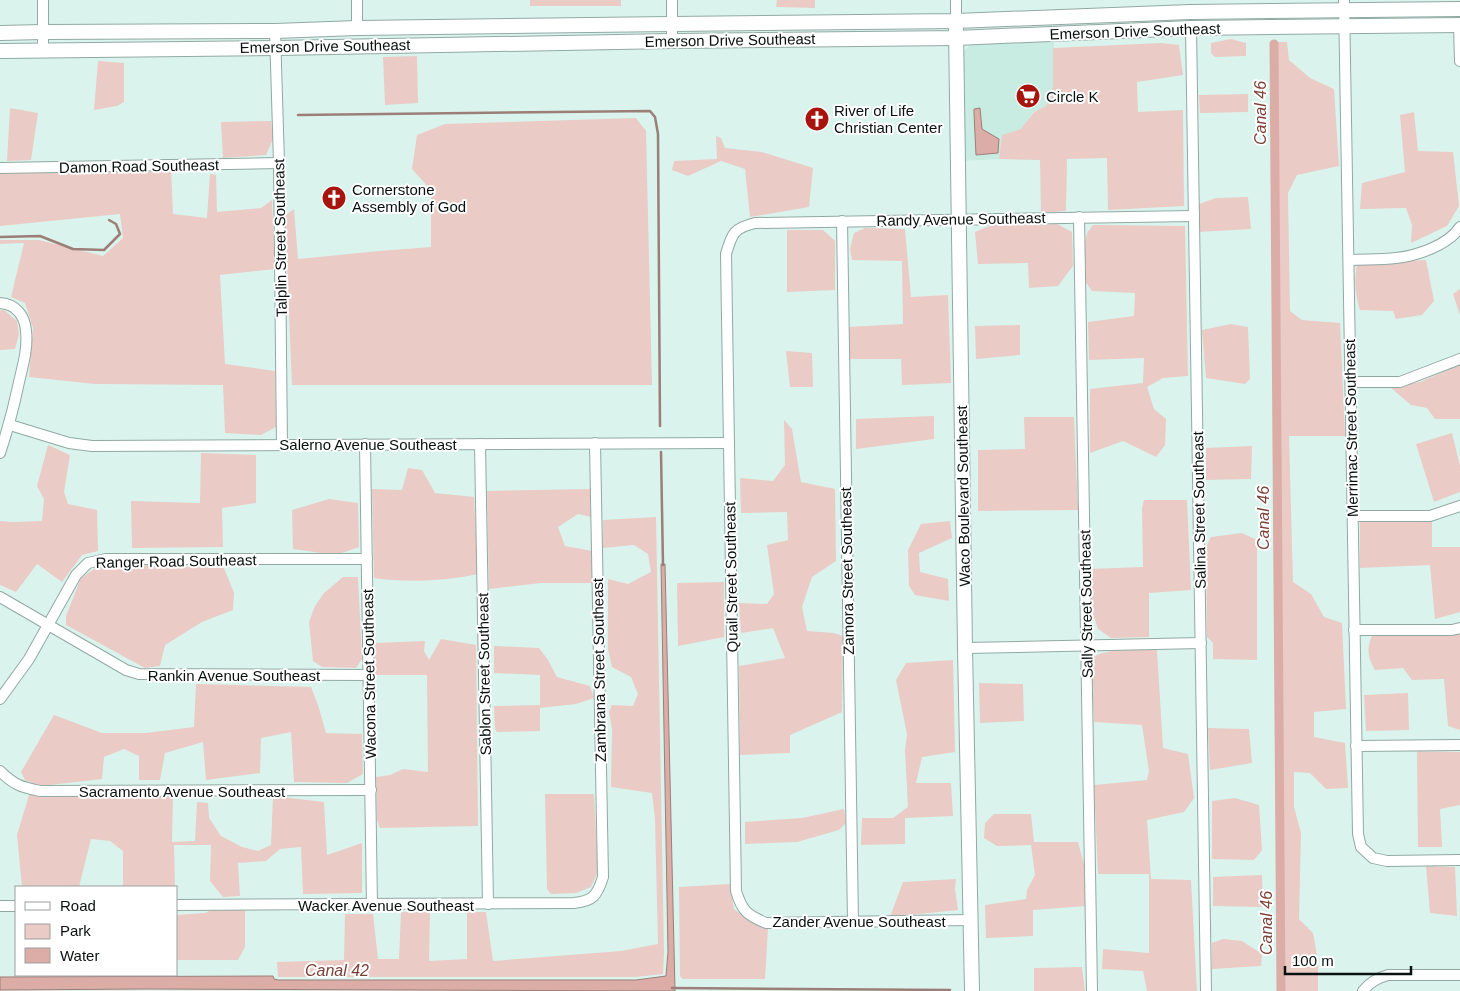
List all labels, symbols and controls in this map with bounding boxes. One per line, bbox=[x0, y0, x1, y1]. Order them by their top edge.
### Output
street label: Emerson Drive Southeast bbox=[1049, 19, 1222, 42]
street label: Emerson Drive Southeast bbox=[644, 30, 816, 50]
street label: Emerson Drive Southeast bbox=[239, 36, 411, 56]
water label: Canal 46 bbox=[1252, 81, 1269, 145]
supermarket icon: Circle K bbox=[1015, 83, 1041, 109]
place label: Circle K bbox=[1046, 88, 1099, 105]
place label: River of Life Christian Center bbox=[834, 102, 942, 136]
church icon: River of Life Christian Center bbox=[804, 106, 830, 132]
street label: Damon Road Southeast bbox=[59, 156, 220, 176]
street label: Talplin Street Southeast bbox=[270, 158, 290, 317]
place label: Cornerstone Assembly of God bbox=[352, 181, 466, 215]
church icon: Cornerstone Assembly of God bbox=[321, 185, 347, 211]
street label: Randy Avenue Southeast bbox=[876, 209, 1046, 229]
street label: Merrimac Street Southeast bbox=[1341, 338, 1361, 517]
street label: Waco Boulevard Southeast bbox=[953, 404, 973, 587]
street label: Salina Street Southeast bbox=[1189, 430, 1209, 589]
street label: Salerno Avenue Southeast bbox=[279, 436, 458, 453]
street label: Zamora Street Southeast bbox=[837, 486, 857, 655]
water label: Canal 46 bbox=[1255, 486, 1272, 550]
street label: Quail Street Southeast bbox=[721, 501, 741, 653]
street label: Sally Street Southeast bbox=[1076, 529, 1096, 678]
street label: Ranger Road Southeast bbox=[95, 551, 257, 571]
street label: Zambrana Street Southeast bbox=[589, 577, 609, 762]
street label: Wacona Street Southeast bbox=[359, 588, 379, 759]
street label: Sablon Street Southeast bbox=[474, 592, 494, 755]
street label: Rankin Avenue Southeast bbox=[148, 667, 321, 684]
street label: Sacramento Avenue Southeast bbox=[79, 783, 286, 800]
legend bbox=[15, 886, 178, 976]
water label: Canal 46 bbox=[1258, 891, 1275, 955]
text: Road bbox=[60, 897, 96, 914]
street label: Wacker Avenue Southeast bbox=[298, 897, 475, 914]
street label: Zander Avenue Southeast bbox=[772, 913, 946, 930]
text: Park bbox=[60, 922, 91, 939]
scale bar bbox=[1285, 944, 1411, 976]
text: Water bbox=[60, 947, 99, 964]
text: 100 m bbox=[1292, 952, 1334, 969]
water label: Canal 42 bbox=[305, 962, 369, 979]

